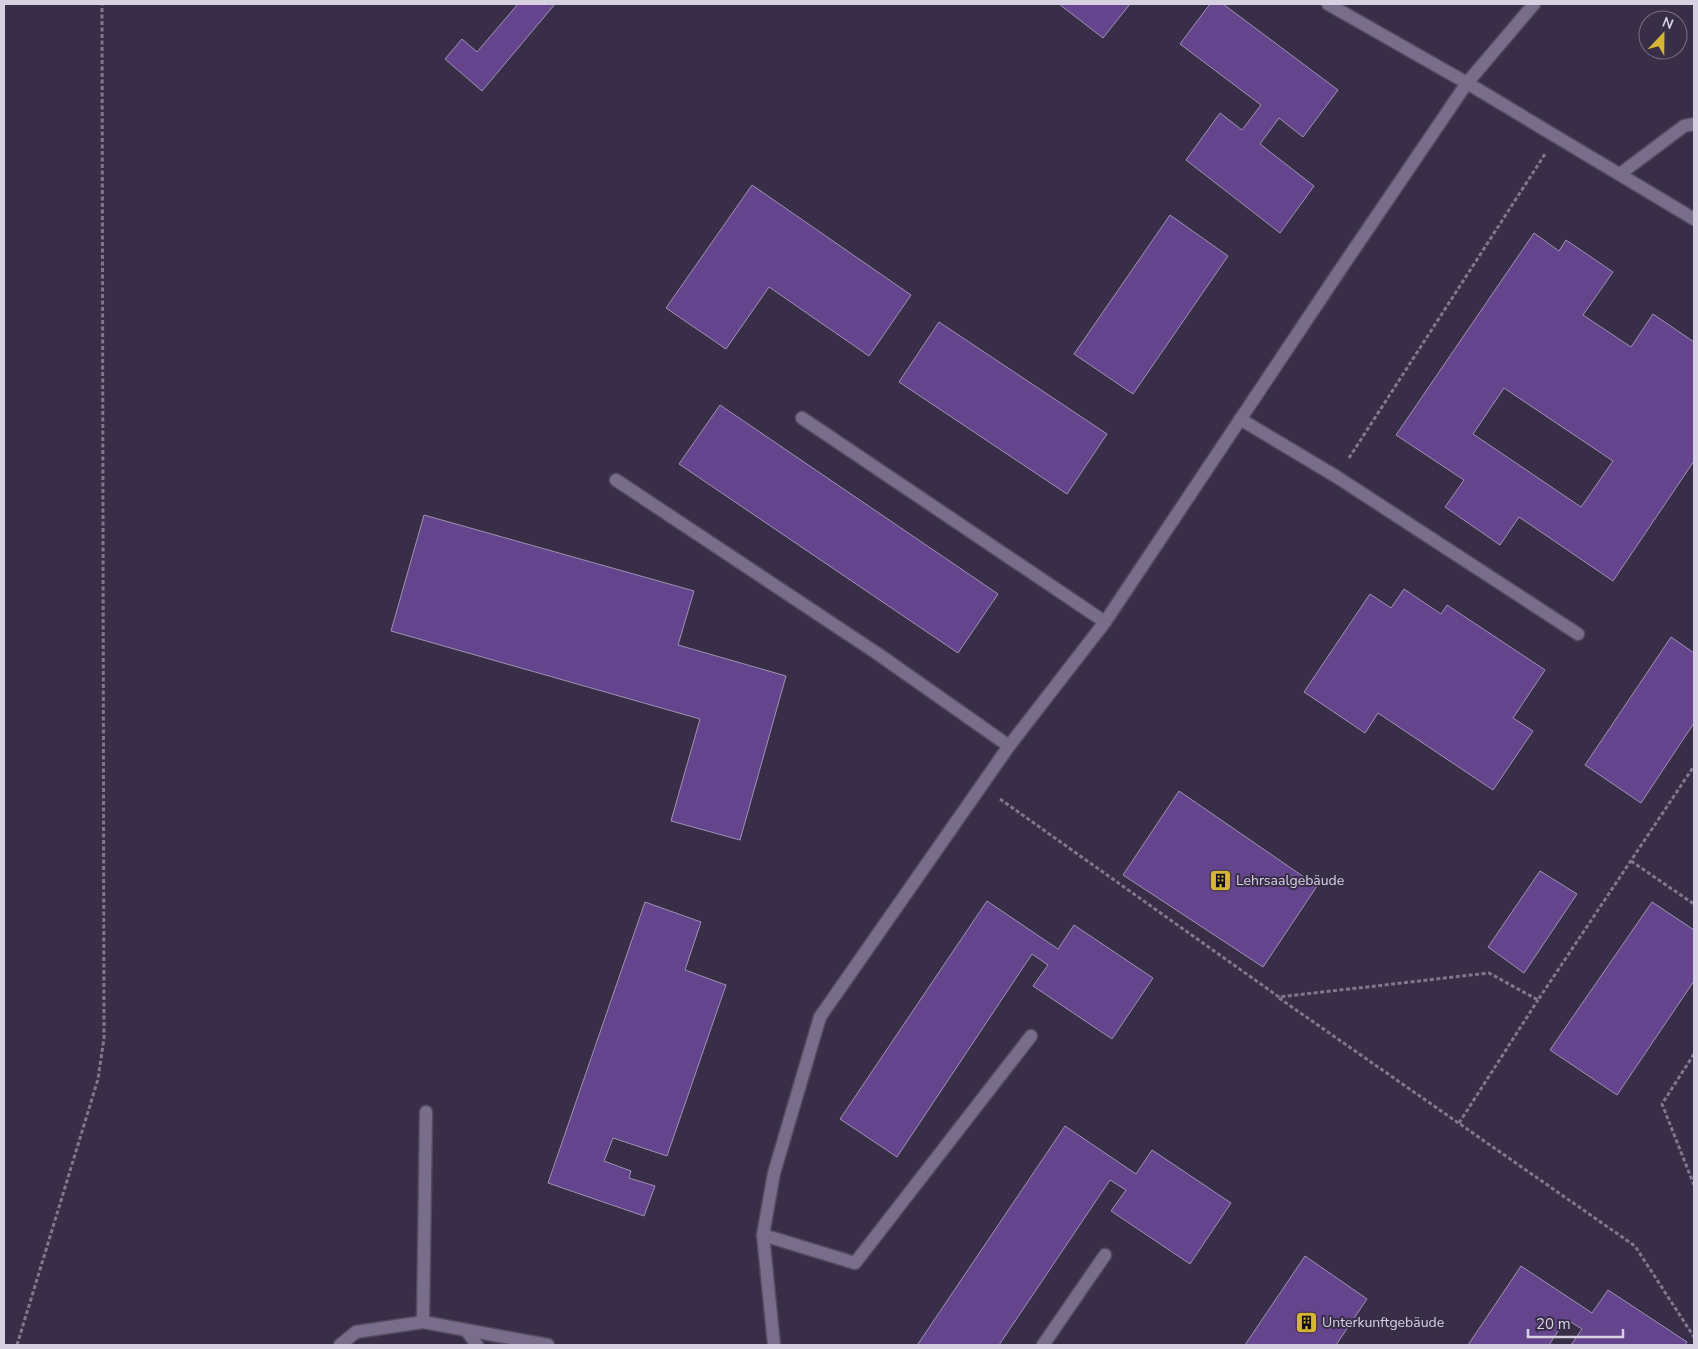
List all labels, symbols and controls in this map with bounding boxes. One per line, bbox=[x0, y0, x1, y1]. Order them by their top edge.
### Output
north arrow bbox=[1638, 10, 1688, 60]
text: N bbox=[1659, 13, 1676, 34]
building icon: Lehrsaalgebäude bbox=[1208, 868, 1232, 892]
place label: Lehrsaalgebäude bbox=[1236, 871, 1344, 890]
scale bar bbox=[1528, 1306, 1623, 1338]
building icon: Unterkunftgebäude bbox=[1294, 1310, 1318, 1334]
place label: Unterkunftgebäude bbox=[1322, 1313, 1444, 1332]
text: 20 m bbox=[1536, 1314, 1571, 1334]

